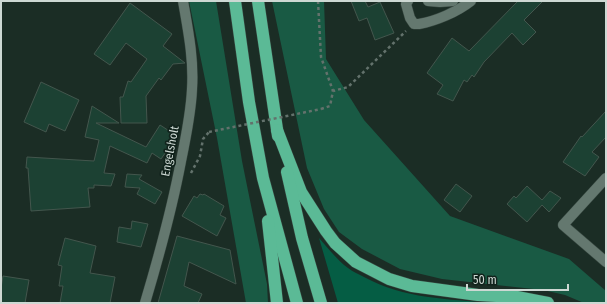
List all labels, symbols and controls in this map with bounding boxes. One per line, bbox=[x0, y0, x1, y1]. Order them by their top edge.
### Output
street label: Engelsholt bbox=[158, 124, 182, 177]
scale bar bbox=[467, 266, 568, 292]
text: 50 m bbox=[473, 273, 497, 287]

